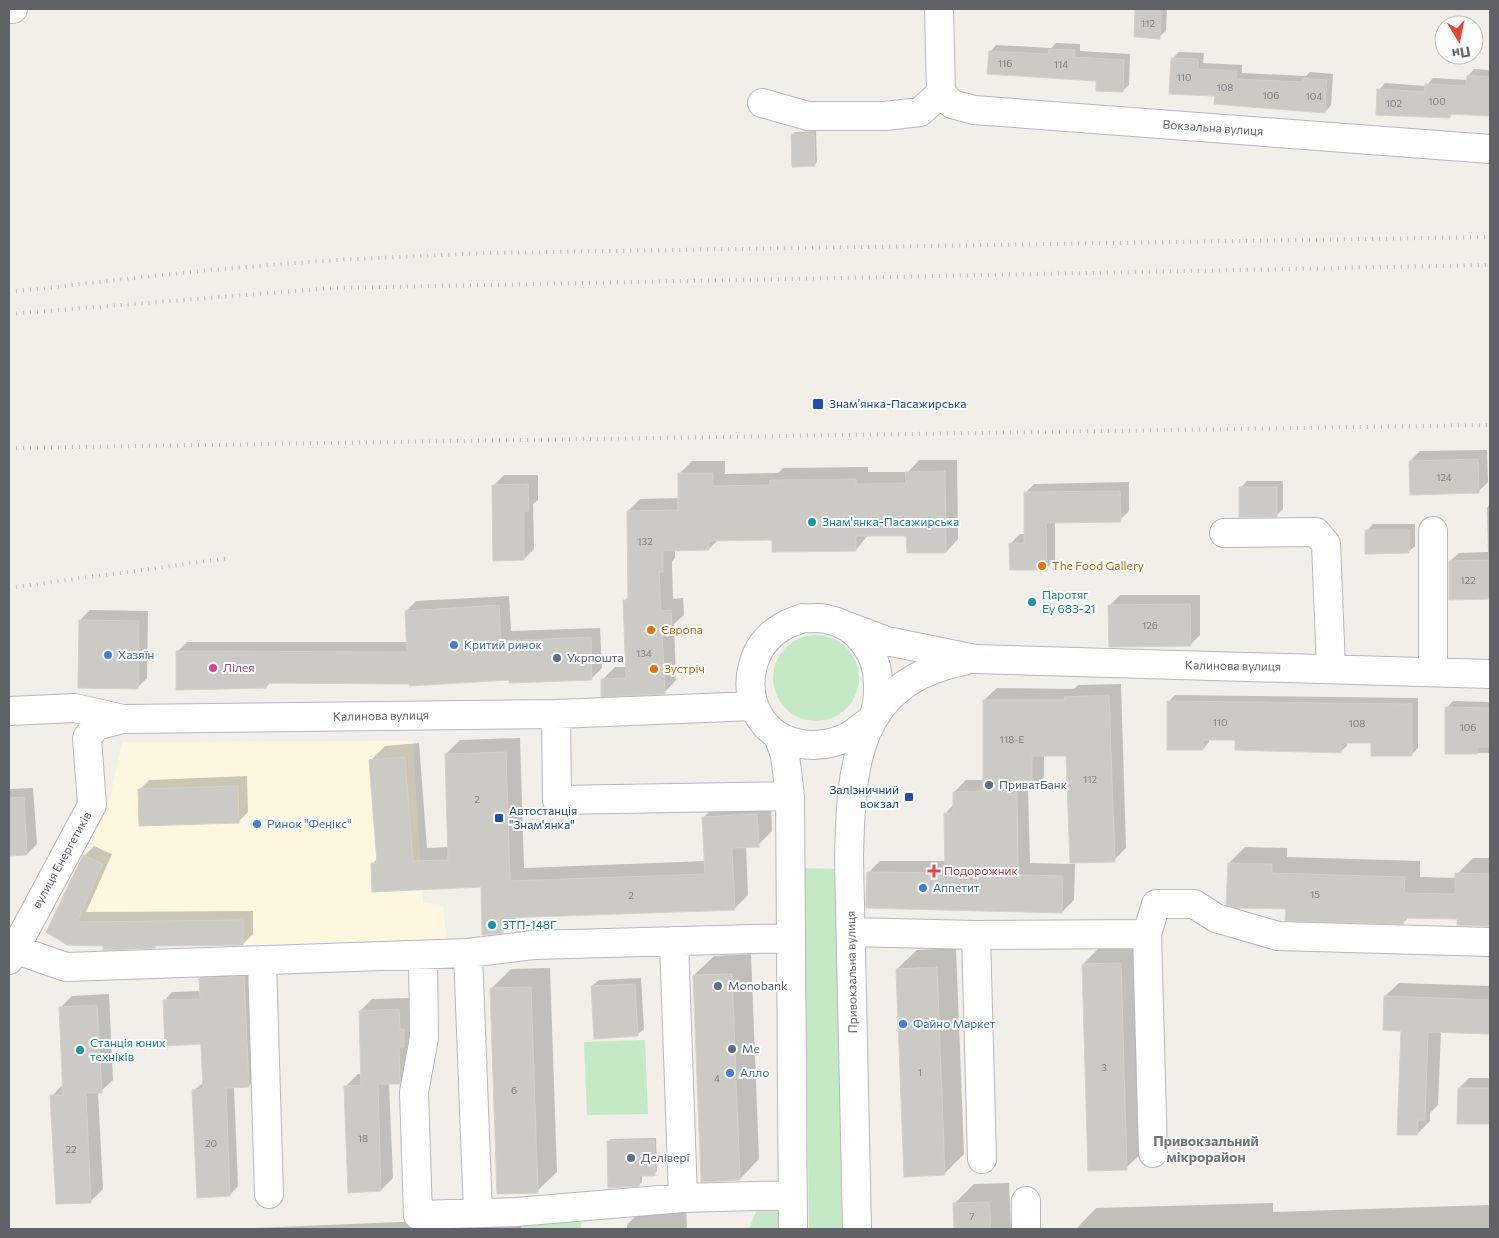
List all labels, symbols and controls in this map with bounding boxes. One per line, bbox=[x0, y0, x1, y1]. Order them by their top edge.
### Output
north arrow bbox=[1434, 15, 1484, 65]
house number: 112 bbox=[1141, 17, 1155, 29]
text: Пн bbox=[1451, 43, 1472, 63]
house number: 116 bbox=[998, 57, 1012, 69]
house number: 114 bbox=[1054, 58, 1068, 70]
house number: 110 bbox=[1176, 71, 1192, 83]
house number: 108 bbox=[1217, 81, 1233, 93]
house number: 106 bbox=[1263, 89, 1279, 101]
house number: 104 bbox=[1306, 90, 1322, 102]
house number: 100 bbox=[1428, 95, 1446, 107]
house number: 102 bbox=[1386, 97, 1403, 109]
street label: Вокзальна вулиця bbox=[1162, 116, 1264, 138]
place label: Знам’янка-Пасажирська bbox=[829, 396, 967, 410]
marker: Знам’янка-Пасажирська bbox=[811, 397, 825, 411]
house number: 124 bbox=[1436, 471, 1452, 483]
place label: Знам'янка-Пасажирська bbox=[822, 514, 959, 528]
marker: Знам'янка-Пасажирська bbox=[806, 516, 818, 528]
house number: 132 bbox=[637, 535, 653, 547]
place label: The Food Gallery bbox=[1052, 558, 1144, 572]
marker: The Food Gallery bbox=[1036, 560, 1048, 572]
house number: 122 bbox=[1460, 574, 1476, 586]
place label: Паротяг Еу 683-21 bbox=[1042, 587, 1096, 615]
marker: Паротяг Еу 683-21 bbox=[1026, 596, 1038, 608]
house number: 126 bbox=[1142, 619, 1158, 631]
place label: Європа bbox=[661, 622, 703, 636]
marker: Європа bbox=[645, 624, 657, 636]
place label: Критий ринок bbox=[464, 637, 543, 651]
marker: Критий ринок bbox=[448, 639, 460, 651]
place label: Хазяїн bbox=[118, 647, 154, 661]
house number: 134 bbox=[636, 647, 652, 659]
marker: Хазяїн bbox=[102, 649, 114, 661]
place label: Укрпошта bbox=[567, 650, 624, 664]
marker: Укрпошта bbox=[551, 652, 563, 664]
street label: Калинова вулиця bbox=[1185, 657, 1281, 673]
place label: Лілея bbox=[223, 660, 255, 674]
place label: Зустріч bbox=[664, 661, 705, 675]
marker: Лілея bbox=[207, 662, 219, 674]
marker: Зустріч bbox=[648, 663, 660, 675]
street label: Калинова вулиця bbox=[333, 707, 429, 723]
house number: 110 bbox=[1212, 716, 1228, 728]
house number: 108 bbox=[1349, 717, 1365, 729]
house number: 106 bbox=[1460, 721, 1476, 733]
house number: 118-Е bbox=[1000, 733, 1024, 745]
house number: 112 bbox=[1083, 773, 1097, 785]
place label: ПриватБанк bbox=[999, 777, 1068, 791]
marker: ПриватБанк bbox=[983, 779, 995, 791]
place label: Залізничний вокзал bbox=[829, 782, 899, 810]
marker: Залізничний вокзал bbox=[903, 791, 915, 803]
house number: 2 bbox=[474, 793, 480, 805]
place label: Автостанція "Знам'янка" bbox=[509, 803, 577, 831]
street label: вулиця Енергетиків bbox=[29, 809, 94, 910]
marker: Автостанція "Знам'янка" bbox=[493, 812, 505, 824]
place label: Ринок "Фенікс" bbox=[267, 816, 352, 830]
marker: Ринок "Фенікс" bbox=[251, 818, 263, 830]
place label: Подорожник bbox=[944, 863, 1018, 877]
marker: Подорожник bbox=[928, 865, 940, 877]
place label: Аппетит bbox=[933, 880, 980, 894]
marker: Аппетит bbox=[917, 882, 929, 894]
house number: 15 bbox=[1310, 888, 1320, 900]
house number: 2 bbox=[628, 889, 634, 901]
street label: Привокзальна вулиця bbox=[843, 911, 859, 1033]
place label: ЗТП-148Г bbox=[502, 917, 557, 931]
marker: ЗТП-148Г bbox=[486, 919, 498, 931]
place label: Monobank bbox=[728, 978, 788, 992]
marker: Monobank bbox=[712, 980, 724, 992]
place label: Файно Маркет bbox=[913, 1016, 996, 1030]
marker: Файно Маркет bbox=[897, 1018, 909, 1030]
place label: Станція юних техніків bbox=[90, 1035, 166, 1063]
place label: Me bbox=[742, 1041, 760, 1055]
marker: Me bbox=[726, 1043, 738, 1055]
marker: Станція юних техніків bbox=[74, 1044, 86, 1056]
house number: 3 bbox=[1101, 1061, 1107, 1073]
place label: Алло bbox=[740, 1065, 769, 1079]
house number: 1 bbox=[918, 1066, 922, 1078]
marker: Алло bbox=[724, 1067, 736, 1079]
house number: 4 bbox=[714, 1072, 720, 1084]
house number: 6 bbox=[511, 1084, 517, 1096]
house number: 18 bbox=[358, 1132, 368, 1144]
district label: Привокзальний мікрорайон bbox=[1153, 1132, 1259, 1165]
house number: 20 bbox=[205, 1137, 217, 1149]
house number: 22 bbox=[65, 1143, 77, 1155]
place label: Делівері bbox=[641, 1150, 690, 1164]
marker: Делівері bbox=[625, 1152, 637, 1164]
house number: 7 bbox=[969, 1210, 975, 1222]

